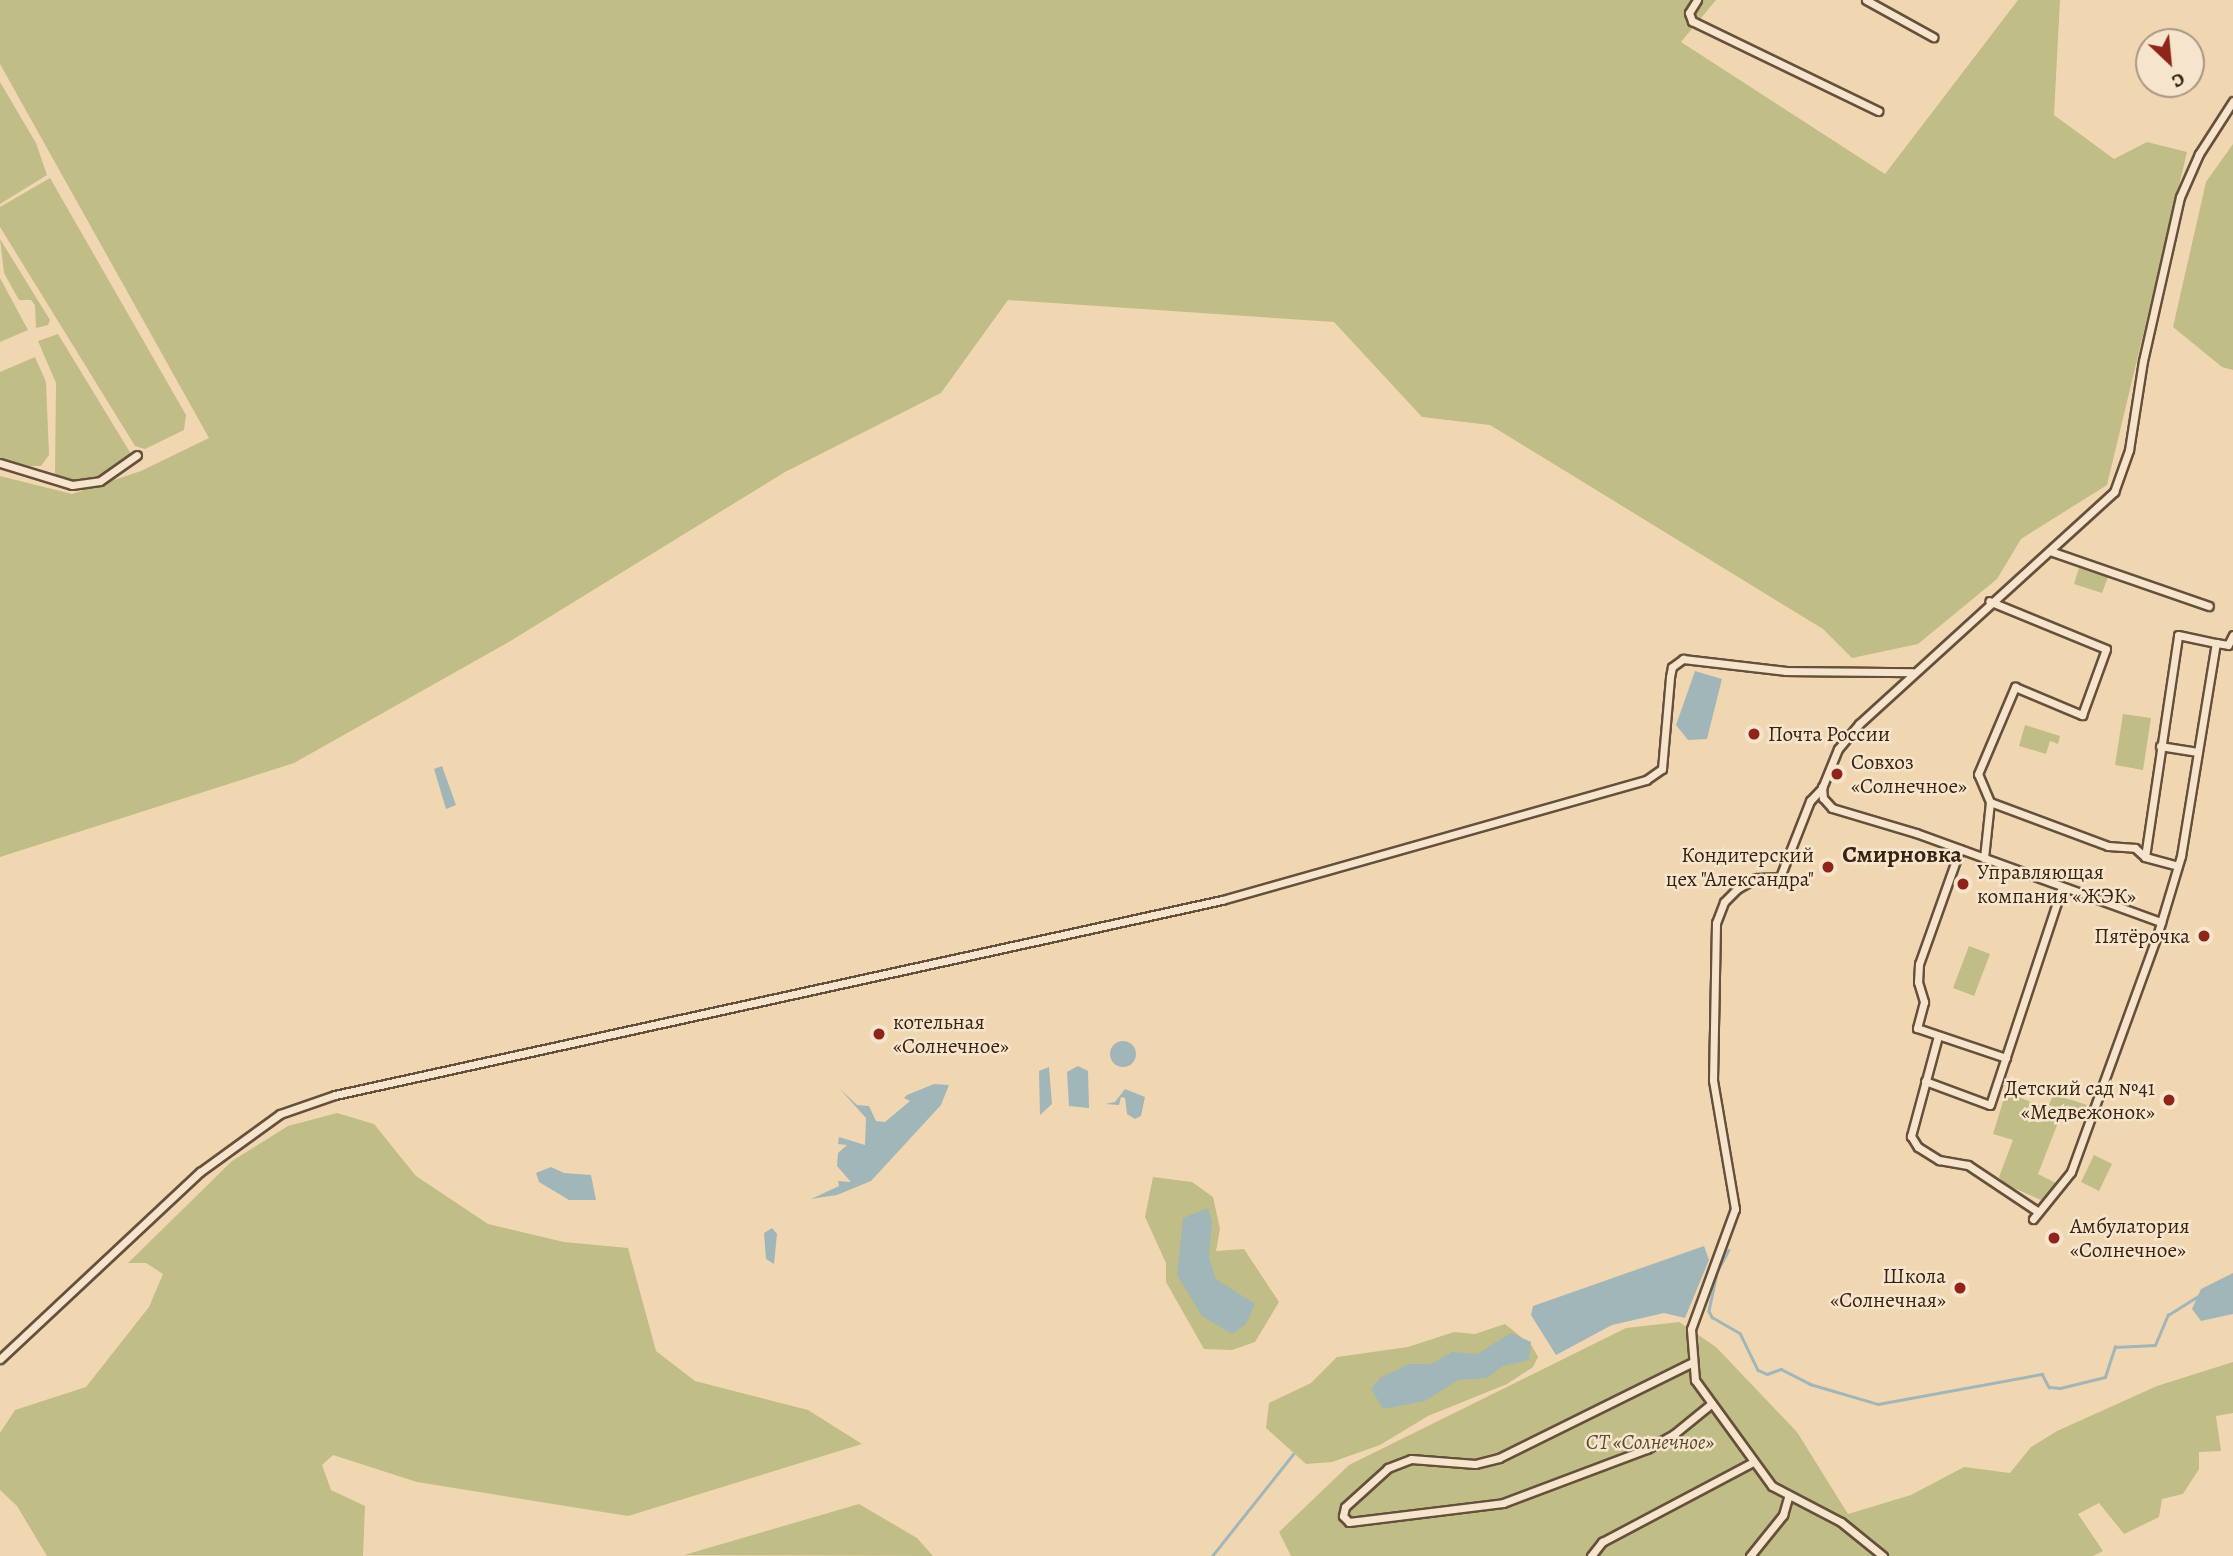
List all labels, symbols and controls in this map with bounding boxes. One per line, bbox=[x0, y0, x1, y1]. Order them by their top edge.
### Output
north arrow bbox=[2135, 28, 2205, 98]
text: С bbox=[2167, 66, 2189, 94]
place label: Почта России bbox=[1768, 721, 1890, 747]
marker: Почта России bbox=[1746, 726, 1762, 742]
place label: Совхоз «Солнечное» bbox=[1851, 749, 1967, 799]
marker: Совхоз «Солнечное» bbox=[1829, 766, 1845, 782]
district label: Смирновка bbox=[1842, 841, 1962, 869]
place label: Кондитерский цех "Александра" bbox=[1665, 842, 1814, 892]
marker: Кондитерский цех "Александра" bbox=[1820, 859, 1836, 875]
place label: Управляющая компания «ЖЭК» bbox=[1977, 859, 2136, 909]
marker: Управляющая компания «ЖЭК» bbox=[1955, 876, 1971, 892]
place label: Пятёрочка bbox=[2094, 923, 2190, 949]
marker: Пятёрочка bbox=[2196, 928, 2212, 944]
place label: котельная «Солнечное» bbox=[893, 1009, 1009, 1059]
marker: котельная «Солнечное» bbox=[871, 1026, 887, 1042]
place label: Детский сад №41 «Медвежонок» bbox=[2004, 1075, 2155, 1125]
marker: Детский сад №41 «Медвежонок» bbox=[2161, 1092, 2177, 1108]
place label: Амбулатория «Солнечное» bbox=[2070, 1213, 2190, 1263]
marker: Амбулатория «Солнечное» bbox=[2044, 1228, 2064, 1248]
place label: Школа «Солнечная» bbox=[1830, 1263, 1946, 1313]
marker: Школа «Солнечная» bbox=[1952, 1280, 1968, 1296]
park label: СТ «Солнечное» bbox=[1586, 1429, 1714, 1455]

